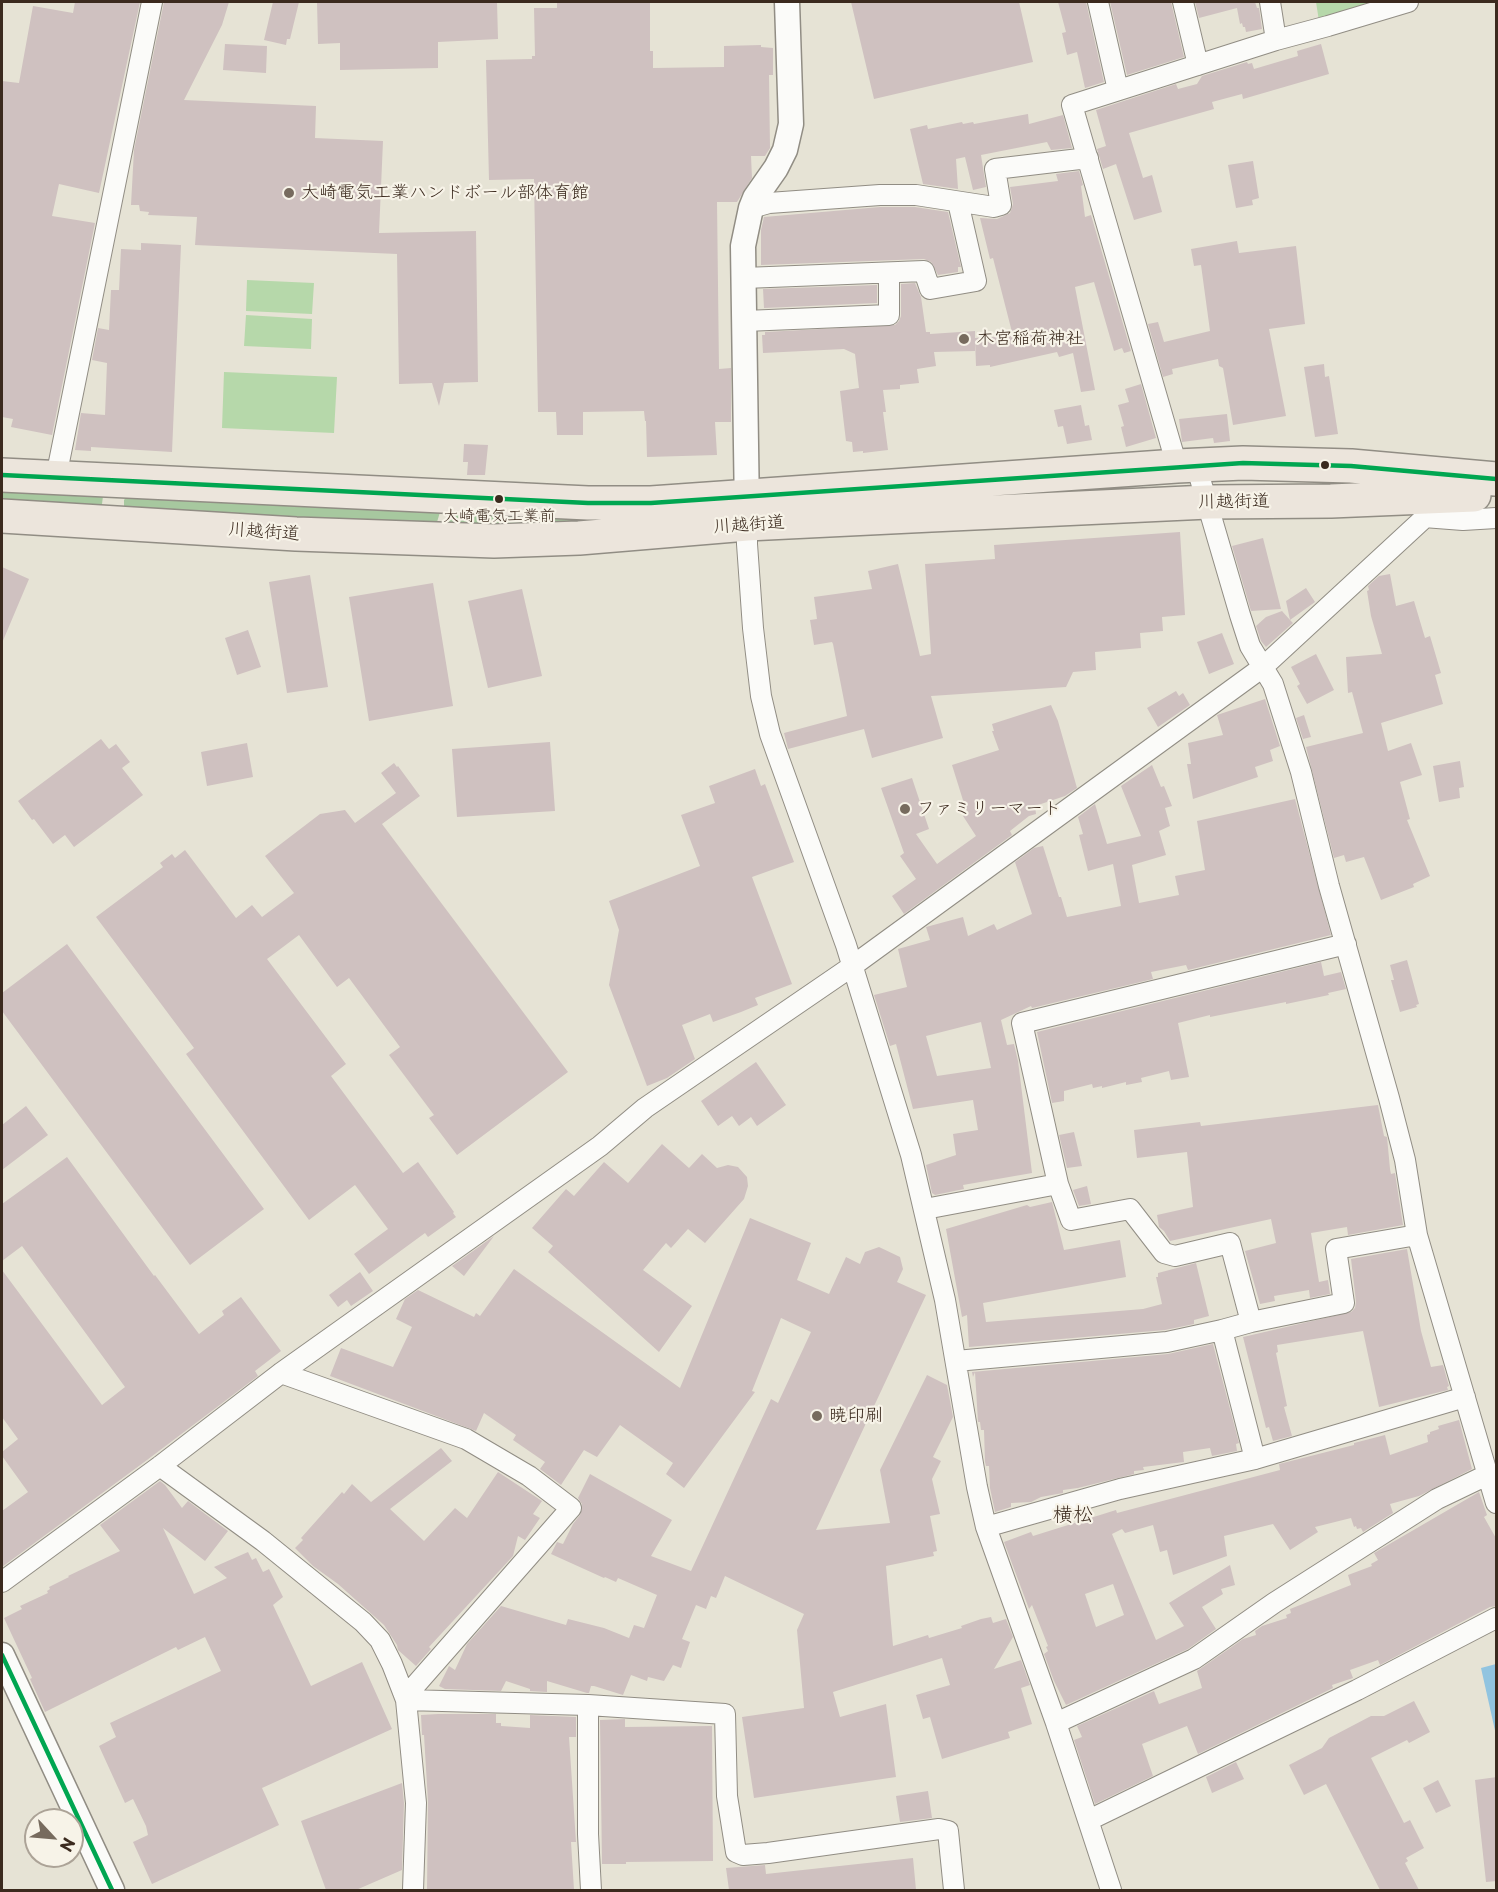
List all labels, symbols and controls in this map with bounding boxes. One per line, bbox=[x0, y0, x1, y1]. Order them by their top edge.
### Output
place label: 大崎電気工業ハンドボール部体育館 bbox=[301, 182, 589, 204]
marker: 大崎電気工業ハンドボール部体育館 bbox=[282, 186, 296, 200]
place label: 木宮稲荷神社 bbox=[976, 328, 1084, 350]
marker: 木宮稲荷神社 bbox=[957, 332, 971, 346]
unlabelled marker bbox=[1319, 459, 1331, 471]
street label: 川越街道 bbox=[1198, 491, 1270, 513]
marker: 大崎電気工業前 bbox=[493, 493, 505, 505]
place label: 大崎電気工業前 bbox=[443, 507, 555, 527]
street label: 川越街道 bbox=[712, 512, 786, 538]
street label: 川越街道 bbox=[227, 519, 301, 545]
place label: ファミリーマート bbox=[917, 798, 1061, 820]
marker: ファミリーマート bbox=[898, 802, 912, 816]
place label: 暁印刷 bbox=[829, 1405, 883, 1427]
marker: 暁印刷 bbox=[810, 1409, 824, 1423]
district label: 横松 bbox=[1053, 1503, 1093, 1527]
north arrow bbox=[24, 1808, 84, 1868]
text: N bbox=[55, 1834, 82, 1856]

